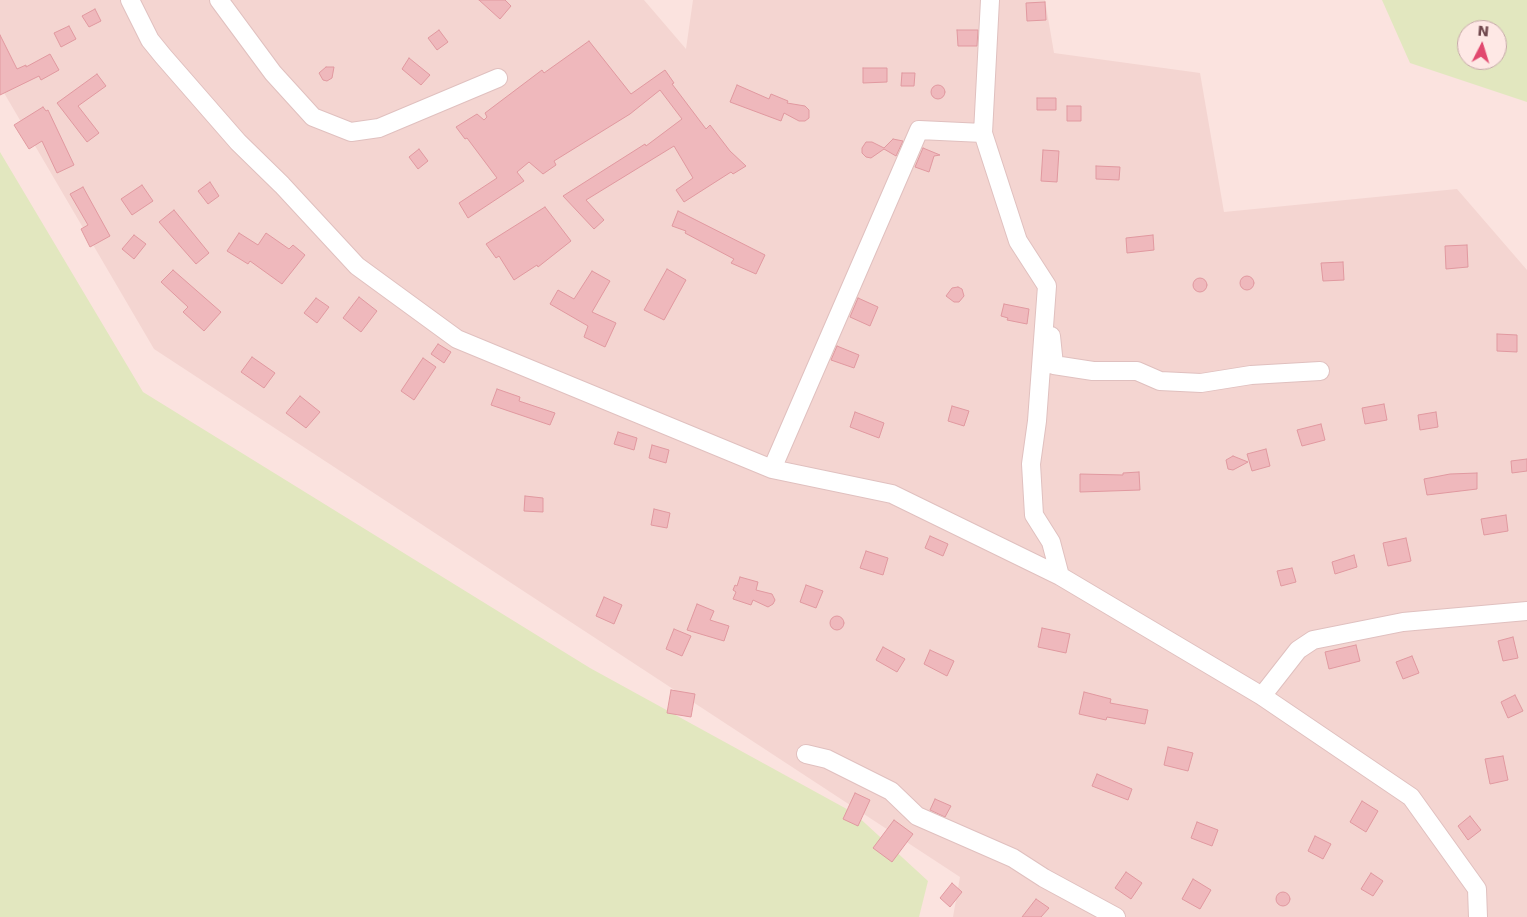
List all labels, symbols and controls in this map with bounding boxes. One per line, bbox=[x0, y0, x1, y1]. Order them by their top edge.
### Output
north arrow bbox=[1457, 20, 1507, 70]
text: N bbox=[1477, 23, 1490, 40]

